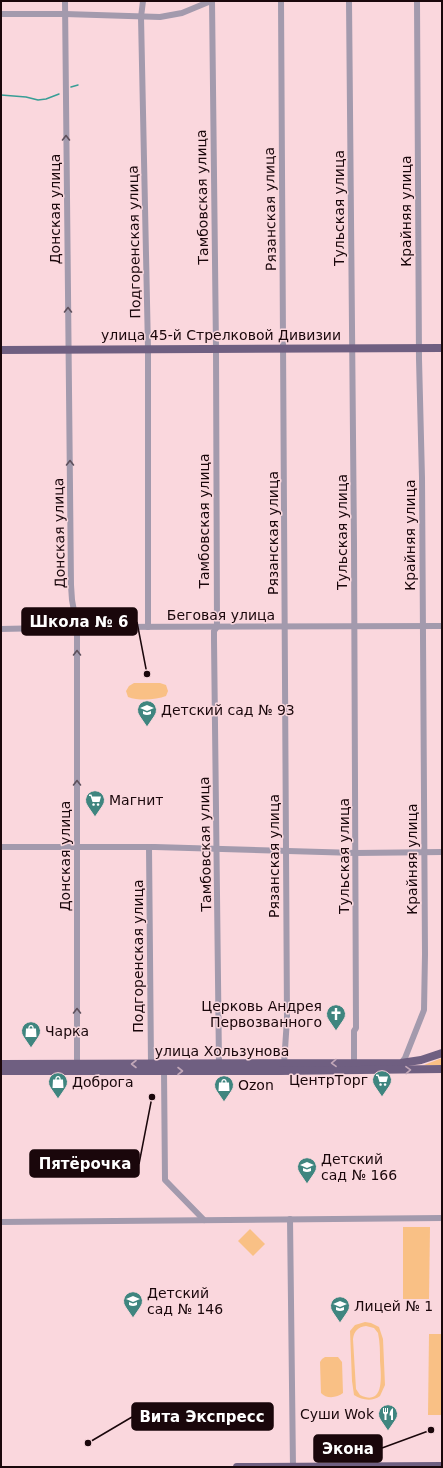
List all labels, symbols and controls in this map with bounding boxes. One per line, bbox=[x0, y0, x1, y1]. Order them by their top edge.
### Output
street label: Тамбовская улица bbox=[193, 129, 211, 266]
one-way arrow bbox=[62, 135, 70, 141]
street label: Рязанская улица bbox=[261, 147, 279, 271]
street label: Тульская улица bbox=[331, 150, 347, 267]
street label: Донская улица bbox=[47, 154, 63, 264]
street label: Крайняя улица bbox=[398, 155, 414, 267]
street label: Подгоренская улица bbox=[125, 165, 143, 319]
one-way arrow bbox=[64, 307, 72, 313]
street label: улица 45-й Стрелковой Дивизии bbox=[101, 327, 341, 343]
street label: Тамбовская улица bbox=[196, 453, 212, 590]
one-way arrow bbox=[66, 460, 74, 466]
street label: Рязанская улица bbox=[265, 471, 281, 595]
street label: Тульская улица bbox=[334, 474, 350, 591]
street label: Донская улица bbox=[50, 478, 68, 588]
street label: Крайняя улица bbox=[402, 479, 418, 591]
street label: Беговая улица bbox=[167, 607, 275, 623]
callout: Школа № 6 bbox=[22, 608, 137, 635]
text: Школа № 6 bbox=[29, 613, 129, 631]
one-way arrow bbox=[73, 650, 81, 656]
school or university icon: Детский сад № 93 bbox=[136, 699, 158, 727]
place label: Детский сад № 93 bbox=[161, 702, 295, 718]
street label: Тамбовская улица bbox=[196, 776, 214, 913]
one-way arrow bbox=[73, 780, 81, 786]
supermarket icon: Магнит bbox=[84, 789, 106, 817]
place label: Магнит bbox=[109, 792, 163, 808]
street label: Рязанская улица bbox=[266, 794, 282, 918]
street label: Тульская улица bbox=[336, 798, 352, 915]
street label: Донская улица bbox=[57, 801, 73, 911]
street label: Крайняя улица bbox=[404, 803, 420, 915]
street label: Подгоренская улица bbox=[130, 879, 146, 1033]
place label: Церковь Андрея Первозванного bbox=[201, 998, 322, 1030]
church icon: Церковь Андрея Первозванного bbox=[325, 1003, 347, 1031]
one-way arrow bbox=[73, 1008, 81, 1014]
shop icon: Чарка bbox=[20, 1020, 42, 1048]
place label: Чарка bbox=[45, 1023, 89, 1039]
street label: улица Хользунова bbox=[155, 1043, 289, 1059]
one-way arrow bbox=[331, 1059, 337, 1067]
one-way arrow bbox=[131, 1060, 137, 1068]
one-way arrow bbox=[405, 1066, 411, 1074]
one-way arrow bbox=[177, 1067, 183, 1075]
supermarket icon: ЦентрТорг bbox=[371, 1069, 393, 1097]
shop icon: Доброга bbox=[47, 1071, 69, 1099]
place label: ЦентрТорг bbox=[289, 1072, 368, 1088]
place label: Доброга bbox=[72, 1074, 134, 1090]
shop icon: Ozon bbox=[213, 1074, 235, 1102]
place label: Ozon bbox=[238, 1077, 274, 1093]
callout: Пятёрочка bbox=[30, 1150, 139, 1177]
place label: Детский сад № 166 bbox=[321, 1151, 397, 1183]
text: Пятёрочка bbox=[39, 1155, 131, 1173]
school or university icon: Детский сад № 166 bbox=[296, 1156, 318, 1184]
place label: Детский сад № 146 bbox=[147, 1285, 223, 1317]
school or university icon: Детский сад № 146 bbox=[122, 1290, 144, 1318]
school or university icon: Лицей № 1 bbox=[329, 1295, 351, 1323]
place label: Лицей № 1 bbox=[354, 1298, 433, 1314]
callout: Вита Экспресс bbox=[132, 1403, 273, 1430]
restaurant icon: Суши Wok bbox=[377, 1403, 399, 1431]
place label: Суши Wok bbox=[300, 1406, 375, 1422]
text: Вита Экспресс bbox=[139, 1408, 265, 1426]
callout: Экона bbox=[314, 1435, 382, 1462]
text: Экона bbox=[322, 1440, 374, 1458]

